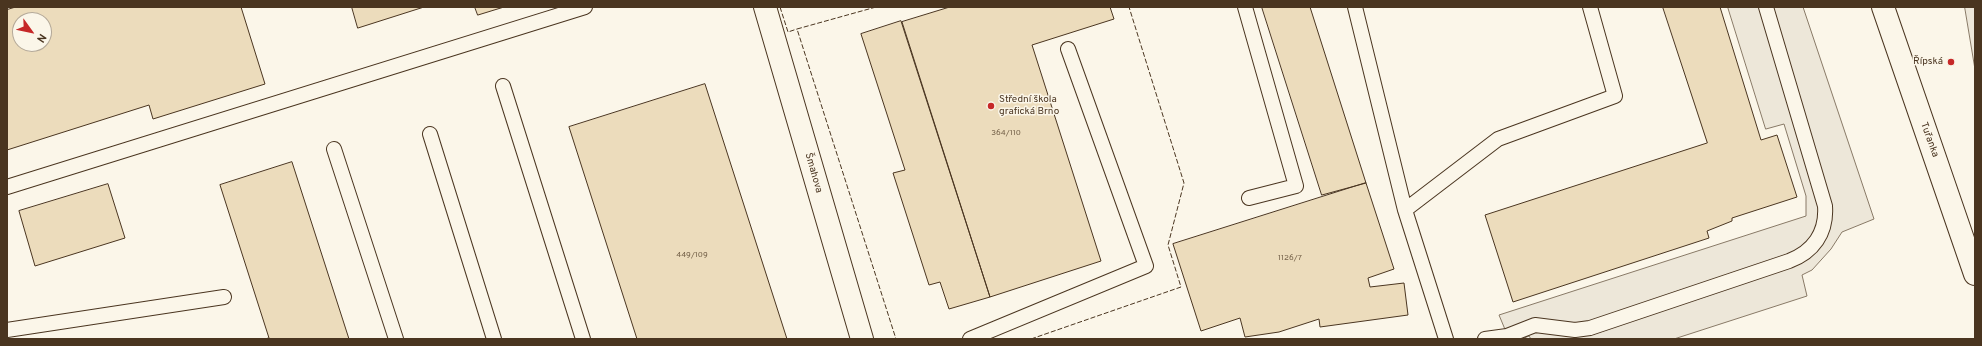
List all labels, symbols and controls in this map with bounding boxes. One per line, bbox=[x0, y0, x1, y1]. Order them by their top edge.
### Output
north arrow bbox=[12, 12, 52, 52]
text: N bbox=[33, 31, 49, 45]
place label: Řípská bbox=[1913, 56, 1943, 68]
marker: Řípská bbox=[1946, 57, 1956, 67]
place label: Střední škola grafická Brno bbox=[999, 94, 1059, 118]
marker: Střední škola grafická Brno bbox=[986, 101, 996, 111]
street label: Tuřanka bbox=[1917, 121, 1941, 159]
house number: 364/110 bbox=[991, 128, 1021, 138]
street label: Šmahova bbox=[802, 152, 824, 194]
house number: 449/109 bbox=[676, 250, 708, 260]
house number: 1126/7 bbox=[1278, 253, 1302, 263]

